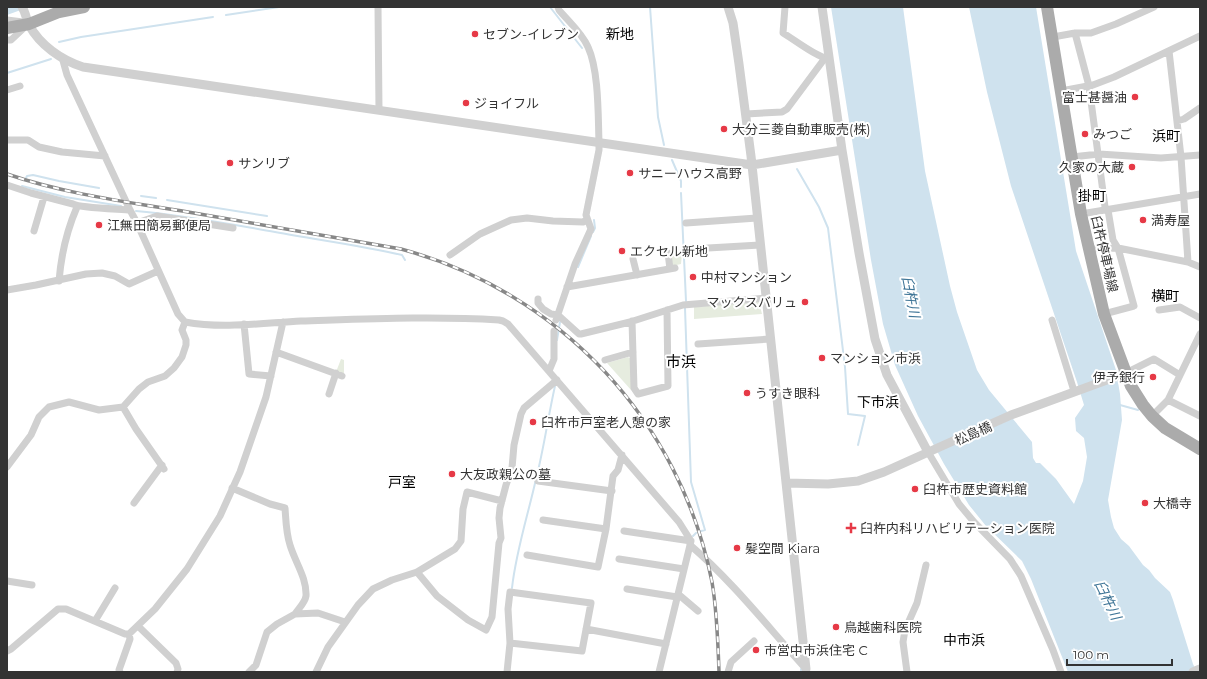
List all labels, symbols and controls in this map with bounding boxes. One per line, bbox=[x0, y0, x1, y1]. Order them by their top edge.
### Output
district label: 新地 bbox=[606, 25, 634, 43]
place label: セブン-イレブン bbox=[483, 26, 579, 42]
marker: セブン-イレブン bbox=[470, 29, 480, 39]
place label: 富士甚醤油 bbox=[1062, 89, 1127, 105]
marker: 富士甚醤油 bbox=[1130, 92, 1140, 102]
place label: ジョイフル bbox=[474, 95, 539, 111]
marker: ジョイフル bbox=[461, 98, 471, 108]
place label: 大分三菱自動車販売(株) bbox=[732, 121, 871, 137]
marker: 大分三菱自動車販売(株) bbox=[719, 124, 729, 134]
place label: みつご bbox=[1093, 126, 1132, 142]
district label: 浜町 bbox=[1152, 127, 1180, 145]
marker: みつご bbox=[1080, 129, 1090, 139]
place label: サンリブ bbox=[238, 155, 290, 171]
marker: サンリブ bbox=[225, 158, 235, 168]
place label: 久家の大蔵 bbox=[1059, 159, 1124, 175]
marker: 久家の大蔵 bbox=[1127, 162, 1137, 172]
place label: サニーハウス高野 bbox=[638, 165, 742, 181]
marker: サニーハウス高野 bbox=[625, 168, 635, 178]
district label: 掛町 bbox=[1078, 187, 1106, 205]
place label: 満寿屋 bbox=[1151, 212, 1190, 228]
street label: 臼杵停車場線 bbox=[1088, 214, 1122, 294]
marker: 満寿屋 bbox=[1138, 215, 1148, 225]
place label: 江無田簡易郵便局 bbox=[107, 217, 211, 233]
marker: 江無田簡易郵便局 bbox=[94, 220, 104, 230]
place label: エクセル新地 bbox=[630, 243, 708, 259]
marker: エクセル新地 bbox=[617, 246, 627, 256]
place label: 中村マンション bbox=[701, 269, 792, 285]
marker: 中村マンション bbox=[688, 272, 698, 282]
water label: 臼杵川 bbox=[898, 275, 924, 321]
district label: 横町 bbox=[1151, 287, 1179, 305]
place label: マックスバリュ bbox=[706, 294, 797, 310]
marker: マックスバリュ bbox=[800, 297, 810, 307]
place label: マンション市浜 bbox=[830, 350, 921, 366]
district label: 市浜 bbox=[666, 352, 696, 371]
marker: マンション市浜 bbox=[817, 353, 827, 363]
place label: 伊予銀行 bbox=[1093, 369, 1145, 385]
marker: 伊予銀行 bbox=[1148, 372, 1158, 382]
place label: うすき眼科 bbox=[755, 385, 820, 401]
marker: うすき眼科 bbox=[742, 388, 752, 398]
district label: 下市浜 bbox=[857, 393, 899, 411]
place label: 臼杵市戸室老人憩の家 bbox=[541, 414, 671, 430]
marker: 臼杵市戸室老人憩の家 bbox=[528, 417, 538, 427]
street label: 松島橋 bbox=[952, 418, 994, 448]
place label: 大友政親公の墓 bbox=[460, 466, 551, 482]
marker: 大友政親公の墓 bbox=[447, 469, 457, 479]
district label: 戸室 bbox=[388, 473, 416, 491]
place label: 臼杵市歴史資料館 bbox=[923, 481, 1027, 497]
marker: 臼杵市歴史資料館 bbox=[910, 484, 920, 494]
place label: 大橋寺 bbox=[1153, 495, 1192, 511]
marker: 大橋寺 bbox=[1140, 498, 1150, 508]
place label: 臼杵内科リハビリテーション医院 bbox=[860, 520, 1055, 536]
marker: 臼杵内科リハビリテーション医院 bbox=[845, 522, 857, 534]
place label: 髪空間 Kiara bbox=[745, 540, 820, 556]
marker: 髪空間 Kiara bbox=[732, 543, 742, 553]
water label: 臼杵川 bbox=[1091, 577, 1126, 625]
place label: 鳥越歯科医院 bbox=[844, 619, 922, 635]
marker: 鳥越歯科医院 bbox=[831, 622, 841, 632]
district label: 中市浜 bbox=[943, 631, 985, 649]
scale bar bbox=[1067, 641, 1172, 667]
place label: 市営中市浜住宅 C bbox=[764, 642, 868, 658]
marker: 市営中市浜住宅 C bbox=[751, 645, 761, 655]
text: 100 m bbox=[1073, 647, 1109, 662]

